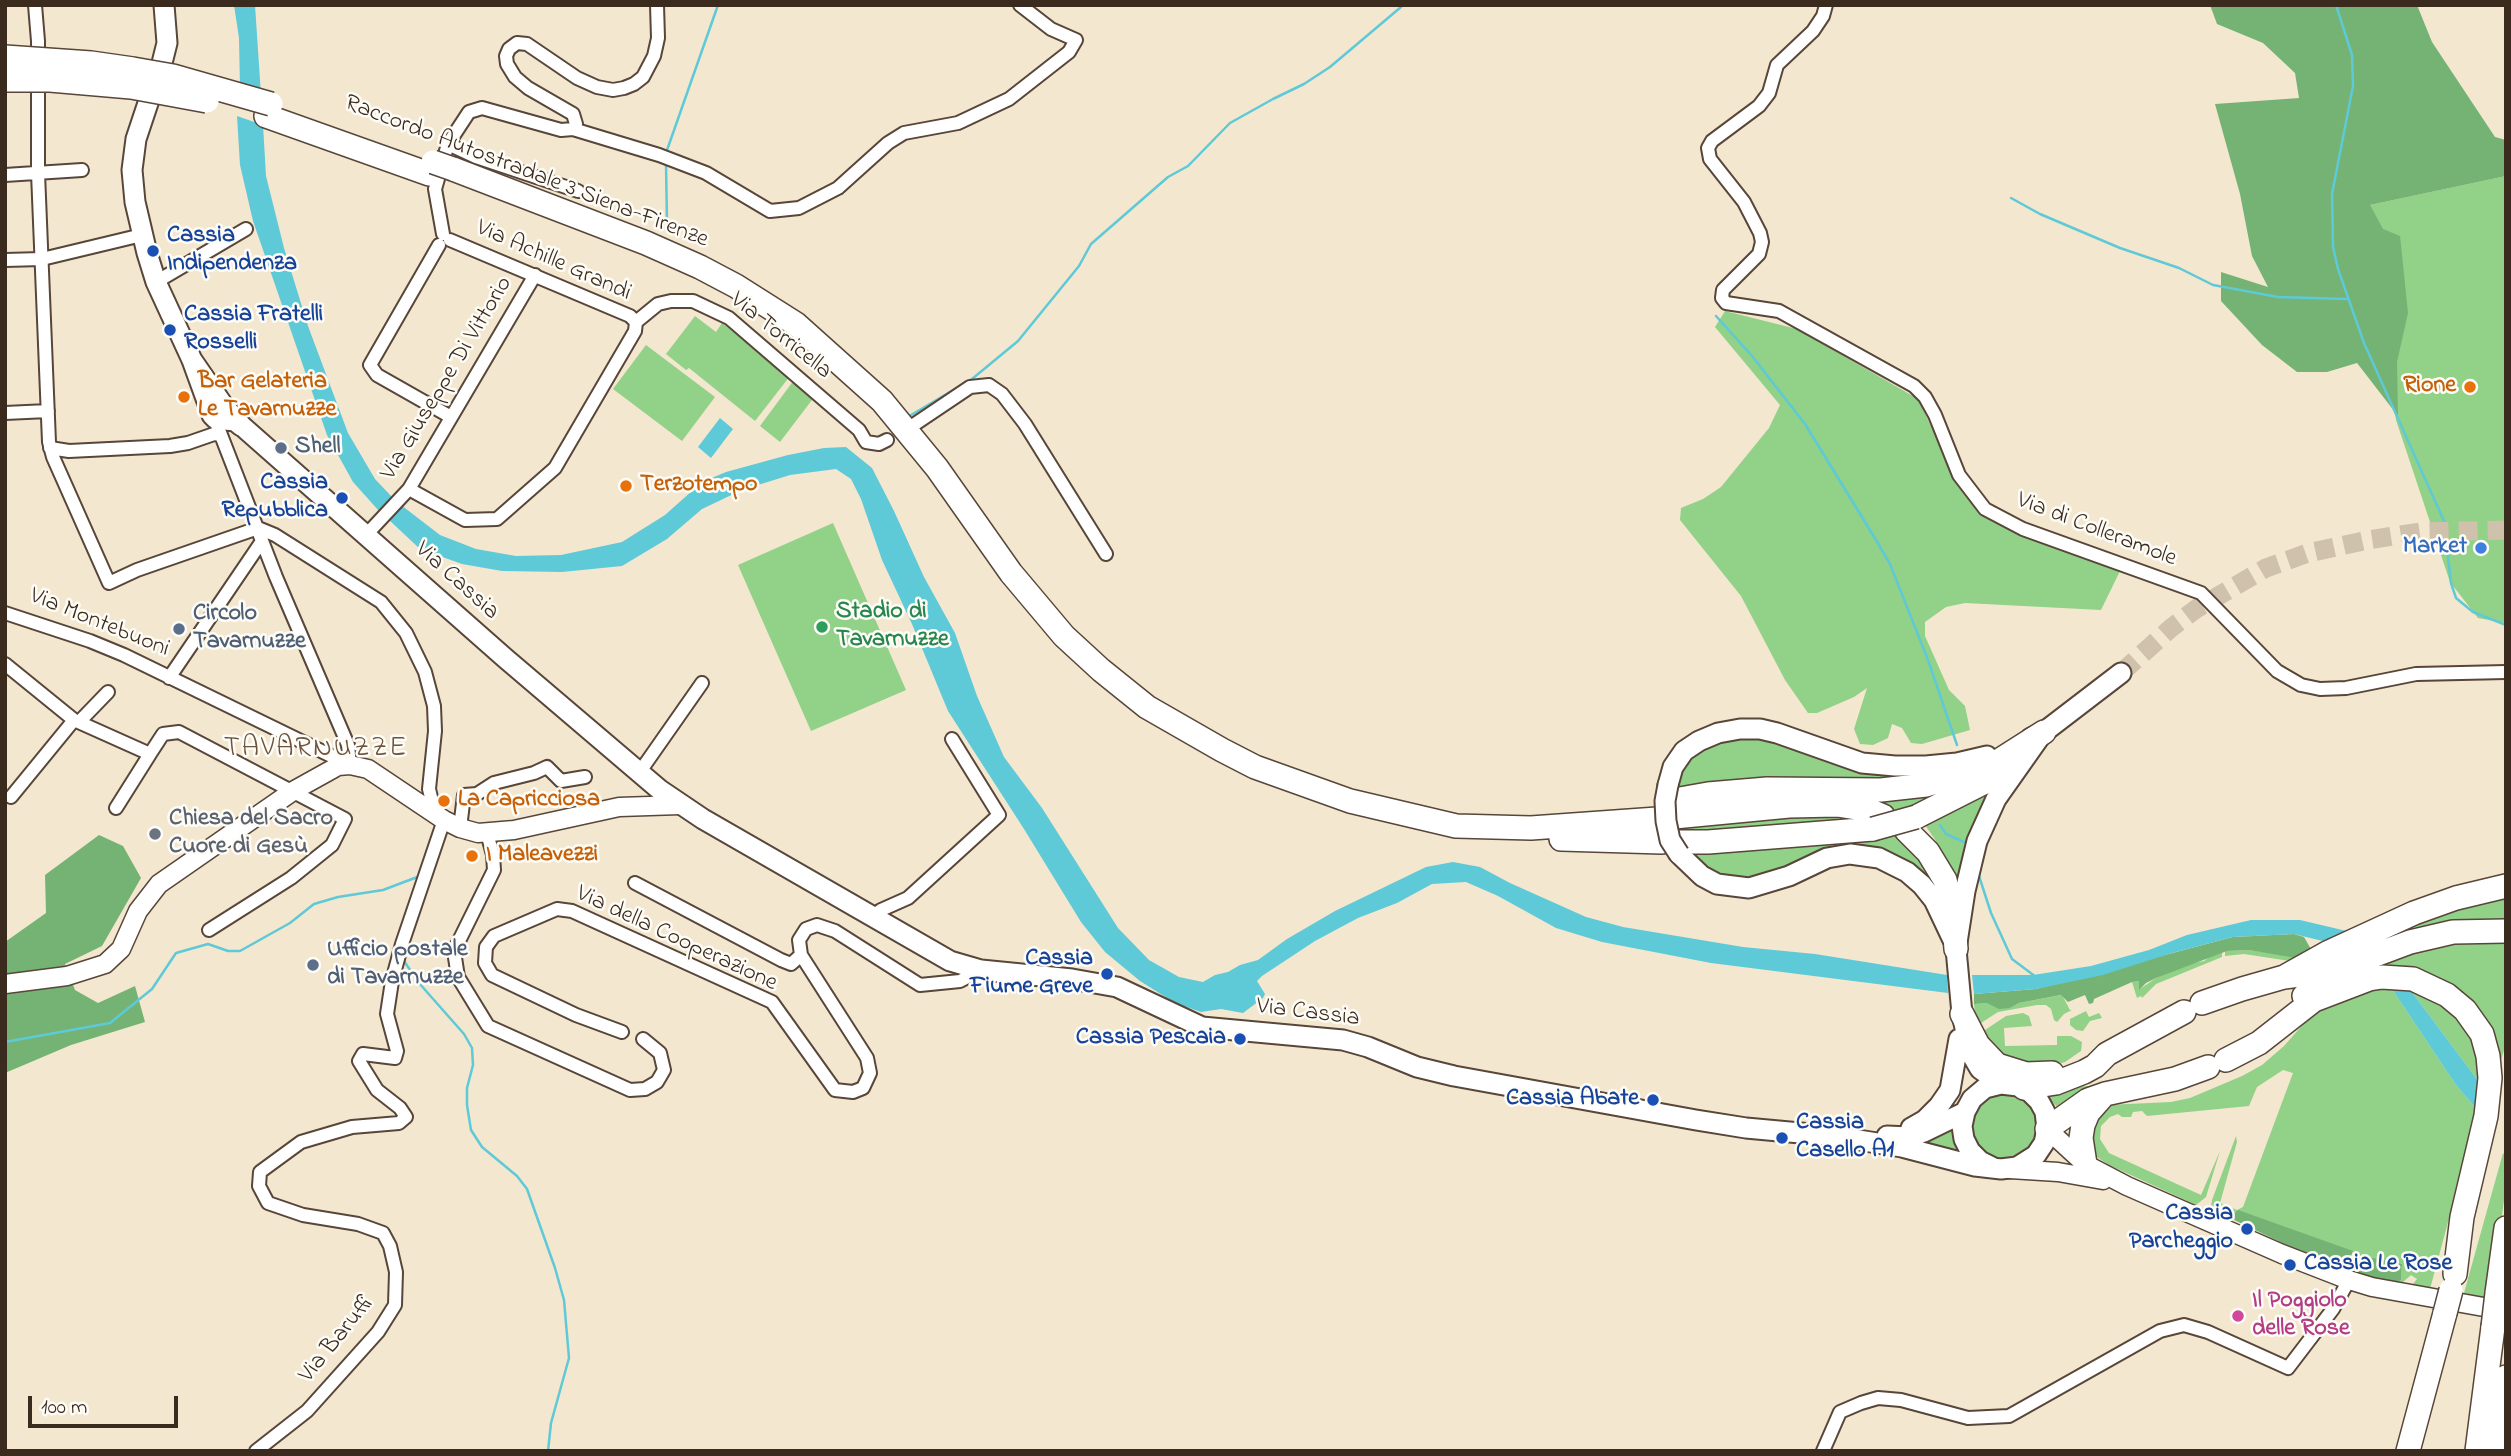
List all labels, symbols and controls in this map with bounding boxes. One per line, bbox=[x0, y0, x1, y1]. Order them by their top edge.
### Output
street label: Raccordo Autostradale 3 Siena-Firenze bbox=[340, 90, 712, 256]
street label: Via Achille Grandi bbox=[471, 215, 635, 309]
place label: Cassia Indipendenza bbox=[167, 223, 297, 279]
marker: Cassia Indipendenza bbox=[145, 243, 161, 259]
street label: Via Giuseppe Di Vittorio bbox=[376, 272, 520, 486]
street label: Via Torricella bbox=[723, 287, 837, 387]
place label: Cassia Fratelli Rosselli bbox=[184, 302, 323, 358]
marker: Cassia Fratelli Rosselli bbox=[162, 322, 178, 338]
place label: Bar Gelateria Le Tavarnuzze bbox=[198, 369, 336, 425]
place label: Rione bbox=[2403, 373, 2456, 401]
marker: Rione bbox=[2462, 379, 2478, 395]
marker: Bar Gelateria Le Tavarnuzze bbox=[176, 389, 192, 405]
place label: Shell bbox=[295, 434, 341, 462]
marker: Shell bbox=[273, 440, 289, 456]
place label: Cassia Repubblica bbox=[221, 470, 328, 526]
place label: Terzotempo bbox=[640, 472, 757, 500]
marker: Terzotempo bbox=[618, 478, 634, 494]
street label: Via di Colleramole bbox=[2012, 487, 2180, 575]
marker: Cassia Repubblica bbox=[334, 490, 350, 506]
place label: Market bbox=[2403, 534, 2467, 562]
street label: Via Cassia bbox=[408, 537, 504, 627]
marker: Market bbox=[2473, 540, 2489, 556]
street label: Via Montebuoni bbox=[25, 583, 173, 665]
place label: Stadio di Tavarnuzze bbox=[836, 599, 949, 655]
place label: Circolo Tavarnuzze bbox=[193, 601, 306, 657]
marker: Stadio di Tavarnuzze bbox=[814, 619, 830, 635]
marker: Circolo Tavarnuzze bbox=[171, 621, 187, 637]
district label: TAVARNUZZE bbox=[225, 733, 407, 767]
place label: La Capricciosa bbox=[458, 787, 600, 815]
marker: La Capricciosa bbox=[436, 793, 452, 809]
place label: Chiesa del Sacro Cuore di Gesù bbox=[169, 806, 333, 862]
marker: Chiesa del Sacro Cuore di Gesù bbox=[147, 826, 163, 842]
place label: I Maleavezzi bbox=[486, 842, 598, 870]
marker: I Maleavezzi bbox=[464, 848, 480, 864]
street label: Via della Cooperazione bbox=[571, 881, 781, 999]
place label: Ufficio postale di Tavarnuzze bbox=[327, 937, 468, 993]
place label: Cassia Fiume Greve bbox=[970, 946, 1093, 1002]
marker: Ufficio postale di Tavarnuzze bbox=[305, 957, 321, 973]
marker: Cassia Fiume Greve bbox=[1099, 966, 1115, 982]
street label: Via Cassia bbox=[1255, 993, 1361, 1035]
place label: Cassia Pescaia bbox=[1076, 1025, 1226, 1053]
marker: Cassia Pescaia bbox=[1232, 1031, 1248, 1047]
place label: Cassia Abate bbox=[1506, 1086, 1639, 1114]
marker: Cassia Abate bbox=[1645, 1092, 1661, 1108]
place label: Cassia Casello A1 bbox=[1796, 1110, 1894, 1166]
marker: Cassia Casello A1 bbox=[1774, 1130, 1790, 1146]
place label: Cassia Parcheggio bbox=[2129, 1201, 2233, 1257]
marker: Cassia Parcheggio bbox=[2239, 1221, 2255, 1237]
place label: Cassia Le Rose bbox=[2304, 1251, 2452, 1279]
marker: Cassia Le Rose bbox=[2282, 1257, 2298, 1273]
place label: Il Poggiolo delle Rose bbox=[2252, 1288, 2350, 1344]
street label: Via Baruffi bbox=[294, 1290, 382, 1390]
marker: Il Poggiolo delle Rose bbox=[2230, 1308, 2246, 1324]
scale bar bbox=[32, 1382, 182, 1426]
text: 100 m bbox=[41, 1393, 87, 1423]

